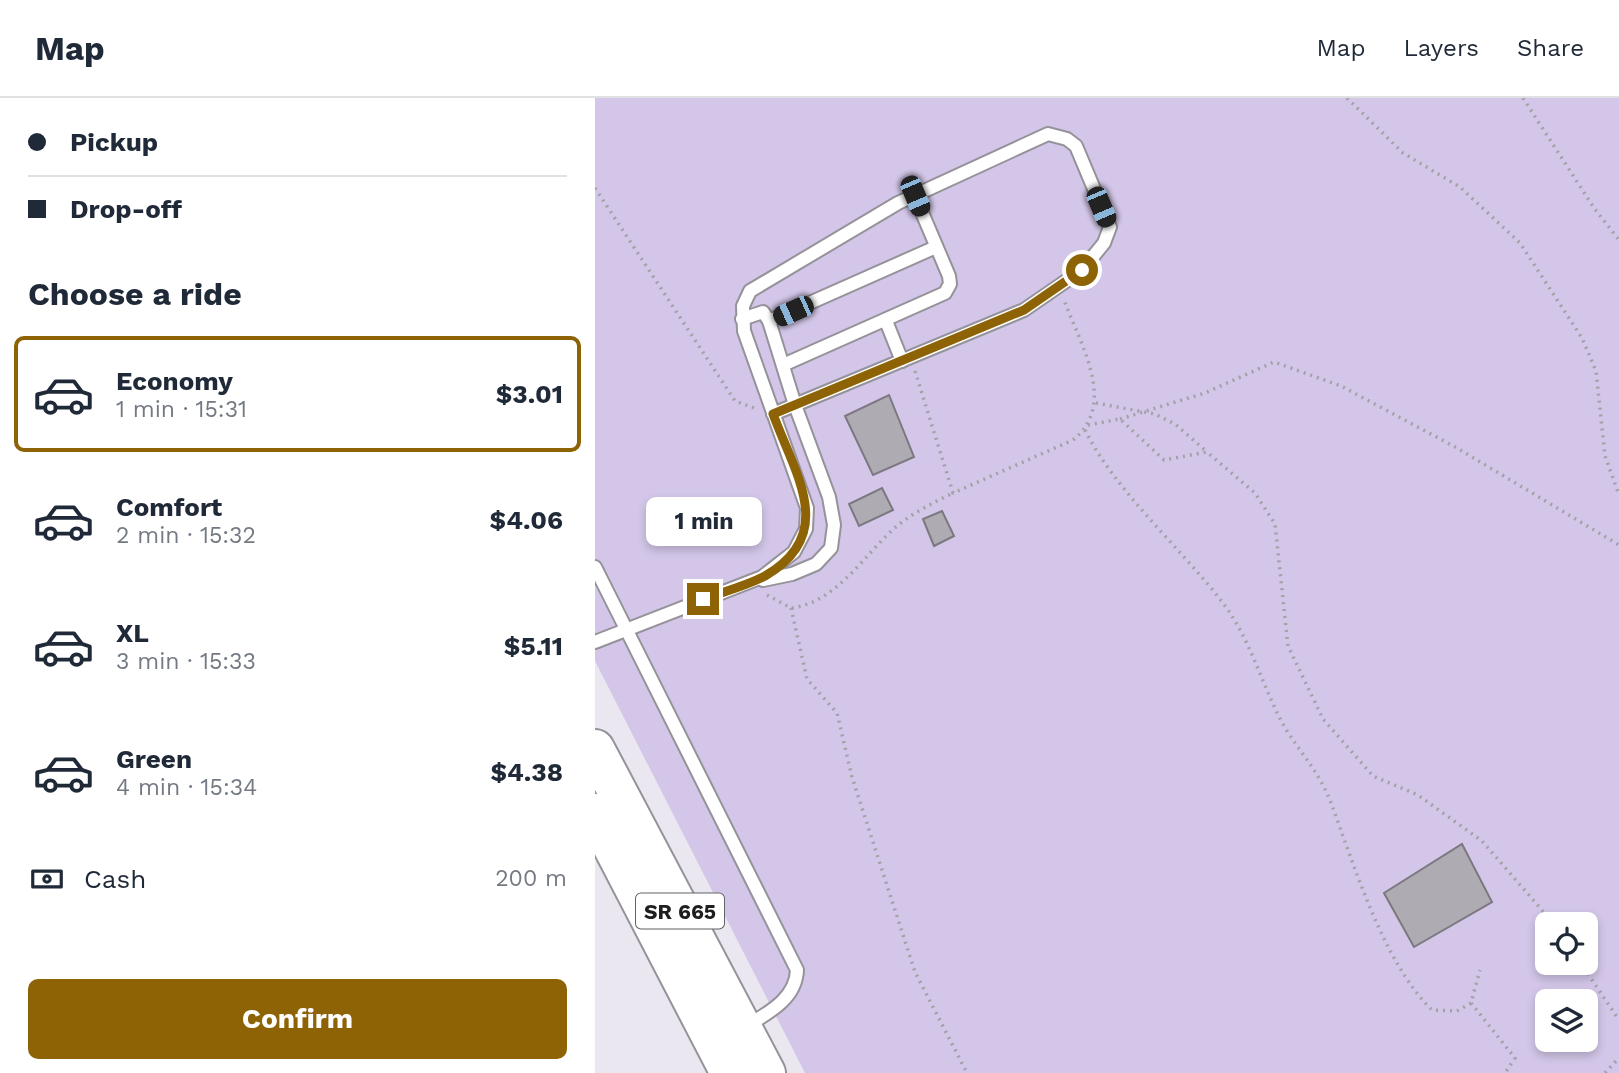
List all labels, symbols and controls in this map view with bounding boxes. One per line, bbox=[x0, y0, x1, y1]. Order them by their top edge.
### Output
text: Map bbox=[35, 29, 105, 68]
text: Map bbox=[1317, 34, 1365, 62]
text: Layers bbox=[1403, 34, 1479, 62]
text: Share bbox=[1517, 34, 1584, 62]
text: Pickup bbox=[70, 127, 158, 157]
car bbox=[898, 173, 933, 219]
car bbox=[1084, 184, 1119, 230]
text: Drop-off bbox=[70, 194, 182, 224]
route start bbox=[1066, 254, 1098, 286]
text: Choose a ride bbox=[28, 275, 242, 313]
car bbox=[770, 293, 817, 329]
icon: car bbox=[32, 363, 95, 426]
text: Economy bbox=[116, 366, 233, 396]
text: $3.01 bbox=[496, 379, 563, 409]
text: 1 min · 15:31 bbox=[116, 396, 247, 423]
icon: car bbox=[32, 489, 95, 552]
text: Comfort bbox=[116, 492, 222, 522]
callout: 1 min bbox=[645, 498, 761, 546]
text: $4.06 bbox=[490, 505, 563, 535]
text: 1 min bbox=[674, 508, 734, 535]
text: 2 min · 15:32 bbox=[116, 522, 256, 549]
route end bbox=[687, 583, 719, 615]
icon: car bbox=[32, 615, 95, 678]
text: XL bbox=[116, 618, 149, 648]
text: $5.11 bbox=[504, 631, 563, 661]
text: 3 min · 15:33 bbox=[116, 648, 256, 675]
icon: car bbox=[32, 741, 95, 804]
text: Green bbox=[116, 744, 192, 774]
text: $4.38 bbox=[490, 757, 563, 787]
text: 4 min · 15:34 bbox=[116, 774, 257, 801]
icon: cash bbox=[28, 860, 66, 898]
text: Cash bbox=[84, 864, 146, 894]
text: 200 m bbox=[495, 865, 567, 892]
road number: SR 665 bbox=[636, 894, 724, 928]
map controls bbox=[1535, 912, 1598, 1052]
button: locate bbox=[1535, 912, 1598, 975]
button: Confirm bbox=[28, 979, 567, 1059]
button: layers bbox=[1535, 989, 1598, 1052]

